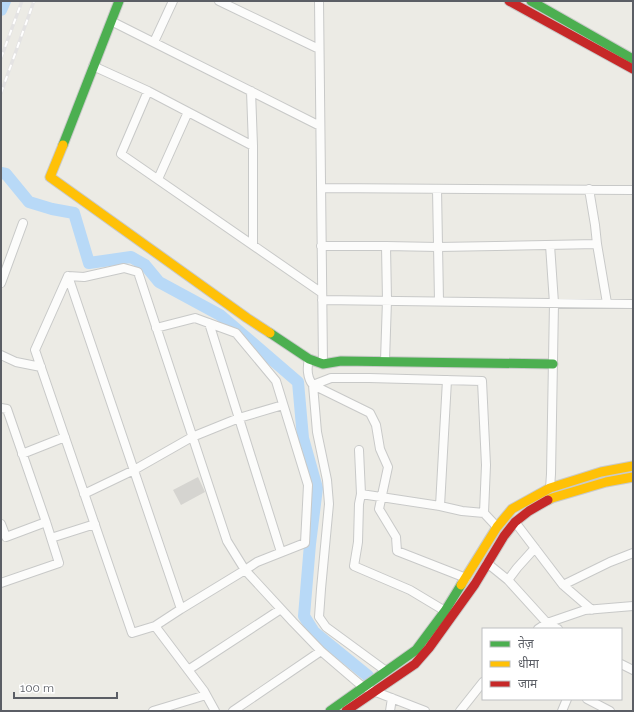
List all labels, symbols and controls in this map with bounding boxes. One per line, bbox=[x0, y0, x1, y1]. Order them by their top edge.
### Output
legend bbox=[482, 628, 622, 700]
text: तेज़ bbox=[518, 636, 535, 651]
text: धीमा bbox=[518, 656, 540, 671]
scale bar bbox=[14, 674, 117, 700]
text: जाम bbox=[518, 677, 538, 691]
text: 100 m bbox=[20, 681, 54, 695]

